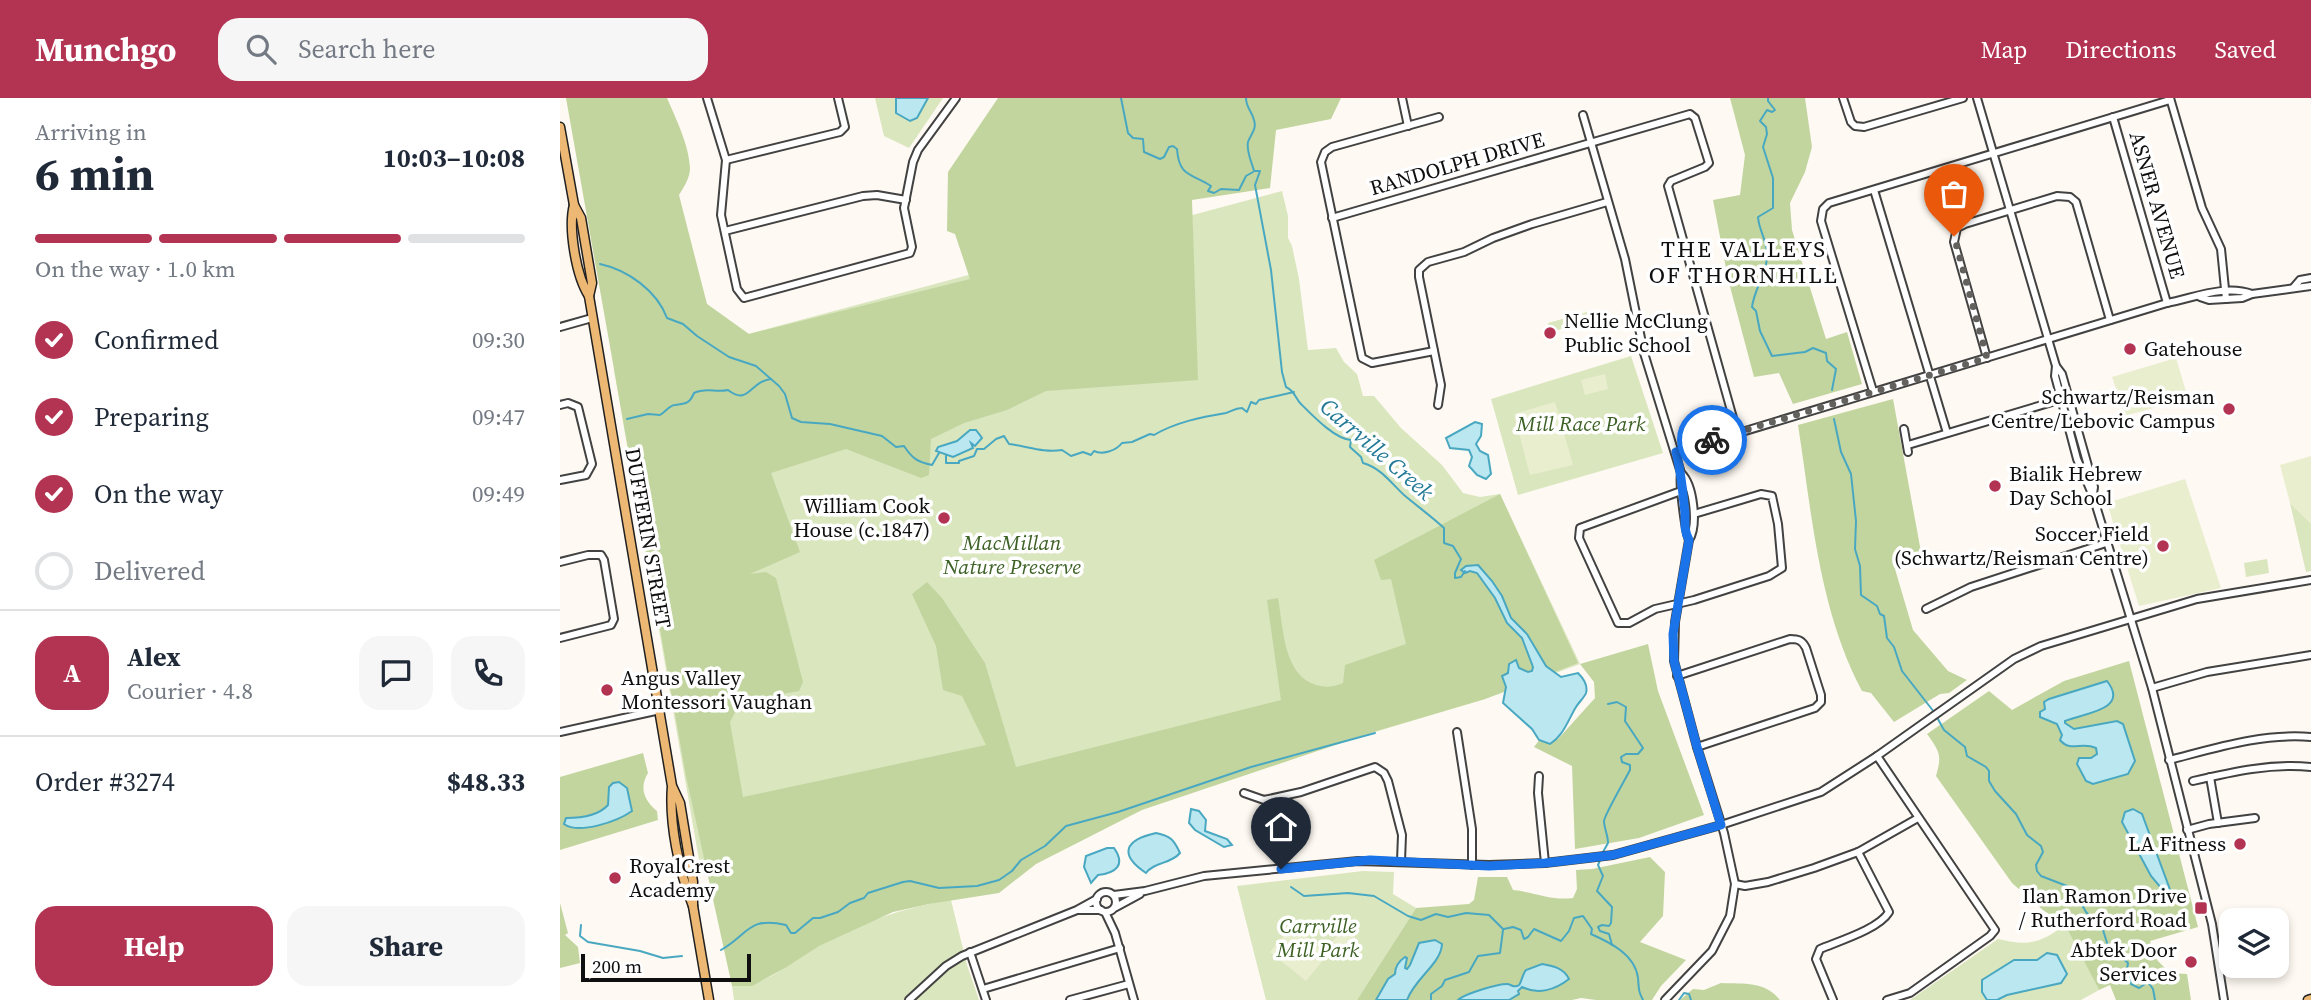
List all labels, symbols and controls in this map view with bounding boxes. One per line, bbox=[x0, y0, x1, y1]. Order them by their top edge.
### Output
search box bbox=[218, 18, 708, 81]
text: Munchgo bbox=[35, 27, 176, 72]
icon: search bbox=[242, 30, 280, 68]
text: Search here bbox=[298, 31, 435, 67]
text: Map bbox=[1980, 33, 2027, 66]
text: Directions bbox=[2065, 33, 2176, 66]
text: Saved bbox=[2214, 33, 2276, 66]
text: Arriving in bbox=[35, 116, 147, 148]
street label: RANDOLPH DRIVE bbox=[1366, 125, 1548, 202]
street label: ASNER AVENUE bbox=[2123, 128, 2192, 282]
text: 10:03–10:08 bbox=[383, 140, 525, 176]
text: 6 min bbox=[35, 142, 154, 205]
pin bbox=[1924, 164, 1984, 236]
icon: bag bbox=[1935, 175, 1973, 213]
district label: THE VALLEYS OF THORNHILL bbox=[1649, 233, 1839, 291]
text: On the way · 1.0 km bbox=[35, 253, 236, 285]
place label: Nellie McClung Public School bbox=[1564, 306, 1708, 359]
icon: check bbox=[35, 321, 73, 359]
text: Confirmed bbox=[94, 322, 219, 358]
text: 09:30 bbox=[472, 324, 525, 356]
marker: Nellie McClung Public School bbox=[1542, 325, 1558, 341]
place label: Gatehouse bbox=[2144, 334, 2242, 363]
marker: Gatehouse bbox=[2122, 341, 2138, 357]
place label: Schwartz/Reisman Centre/Lebovic Campus bbox=[1991, 382, 2215, 435]
water label: Carrville Creek bbox=[1313, 391, 1441, 507]
icon: check bbox=[35, 398, 73, 436]
text: Preparing bbox=[94, 399, 209, 435]
text: 09:47 bbox=[472, 401, 525, 433]
marker: Schwartz/Reisman Centre/Lebovic Campus bbox=[2221, 401, 2237, 417]
courier bbox=[1677, 405, 1747, 475]
park label: Mill Race Park bbox=[1516, 409, 1646, 438]
icon: bike bbox=[1693, 421, 1731, 459]
street label: DUFFERIN STREET bbox=[618, 445, 679, 631]
place label: Bialik Hebrew Day School bbox=[2009, 459, 2142, 512]
icon: check bbox=[35, 475, 73, 513]
text: On the way bbox=[94, 476, 223, 512]
text: 09:49 bbox=[472, 478, 525, 510]
marker: Bialik Hebrew Day School bbox=[1987, 478, 2003, 494]
place label: William Cook House (c.1847) bbox=[793, 491, 931, 544]
marker: William Cook House (c.1847) bbox=[936, 510, 952, 526]
place label: Soccer Field (Schwartz/Reisman Centre) bbox=[1894, 519, 2149, 572]
park label: MacMillan Nature Preserve bbox=[942, 528, 1081, 581]
marker: Soccer Field (Schwartz/Reisman Centre) bbox=[2155, 538, 2171, 554]
text: Delivered bbox=[94, 553, 205, 589]
button: chat bbox=[359, 636, 433, 710]
button: phone bbox=[451, 636, 525, 710]
text: Alex bbox=[127, 639, 181, 675]
text: A bbox=[63, 655, 81, 691]
place label: Angus Valley Montessori Vaughan bbox=[621, 663, 812, 716]
text: Courier · 4.8 bbox=[127, 675, 253, 707]
marker: Angus Valley Montessori Vaughan bbox=[599, 682, 615, 698]
text: Order #3274 bbox=[35, 764, 175, 800]
text: $48.33 bbox=[447, 764, 525, 800]
pin bbox=[1251, 797, 1311, 869]
icon: home bbox=[1262, 808, 1300, 846]
place label: LA Fitness bbox=[2128, 829, 2226, 858]
marker: LA Fitness bbox=[2232, 836, 2248, 852]
place label: RoyalCrest Academy bbox=[629, 851, 730, 904]
marker: RoyalCrest Academy bbox=[607, 870, 623, 886]
place label: Ilan Ramon Drive / Rutherford Road bbox=[2019, 881, 2187, 934]
marker: Ilan Ramon Drive / Rutherford Road bbox=[2193, 900, 2209, 916]
button: Help bbox=[35, 906, 273, 986]
button: Share bbox=[287, 906, 525, 986]
map controls bbox=[2219, 908, 2289, 978]
button: layers bbox=[2219, 908, 2289, 978]
park label: Carrville Mill Park bbox=[1276, 911, 1359, 964]
place label: Abtek Door Services bbox=[2071, 935, 2177, 988]
scale bar bbox=[581, 951, 751, 983]
text: 200 m bbox=[592, 953, 642, 979]
marker: Abtek Door Services bbox=[2183, 954, 2199, 970]

